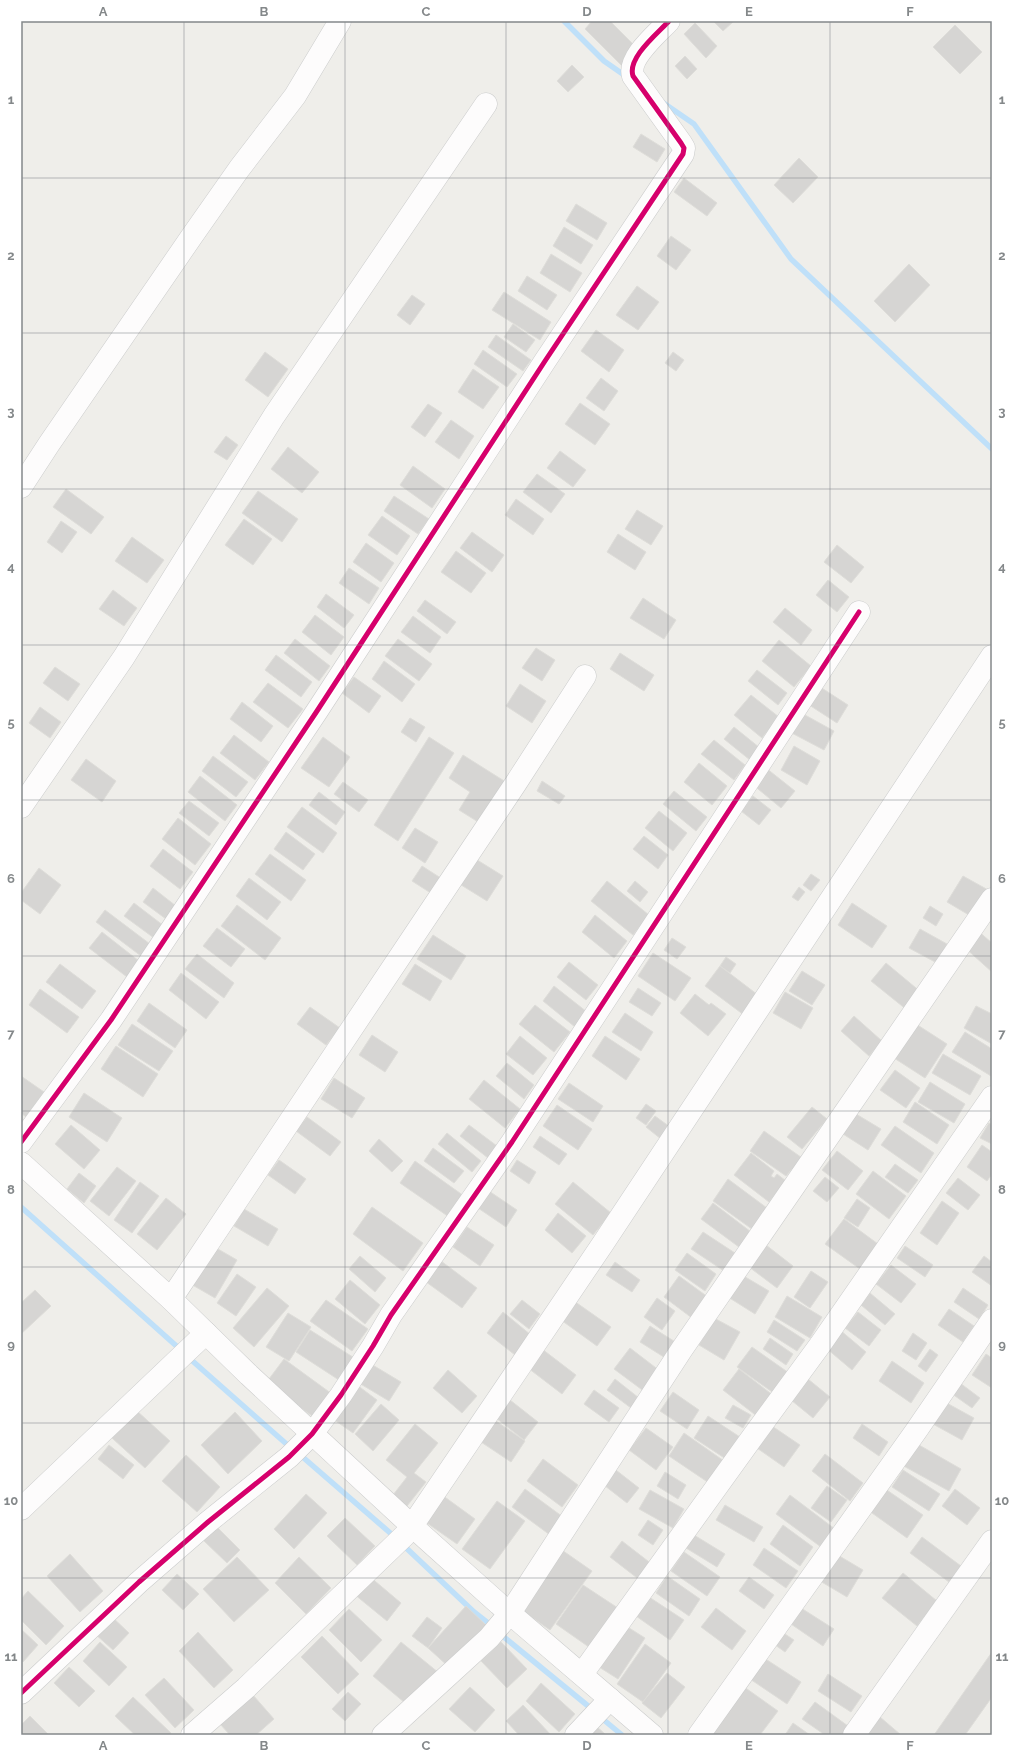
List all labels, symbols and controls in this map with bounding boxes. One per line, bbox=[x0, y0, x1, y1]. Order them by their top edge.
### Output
text: A bbox=[99, 4, 108, 19]
text: B bbox=[260, 4, 269, 19]
text: C bbox=[422, 4, 431, 19]
text: D bbox=[582, 4, 592, 19]
text: E bbox=[745, 4, 753, 19]
text: F bbox=[906, 4, 914, 19]
text: 1 bbox=[8, 92, 15, 107]
text: 1 bbox=[999, 92, 1006, 107]
text: 2 bbox=[7, 248, 15, 263]
text: 2 bbox=[998, 248, 1006, 263]
text: 3 bbox=[7, 404, 15, 419]
text: 3 bbox=[998, 404, 1006, 419]
text: 4 bbox=[7, 559, 15, 574]
text: 4 bbox=[998, 559, 1006, 574]
text: 5 bbox=[7, 715, 15, 730]
text: 5 bbox=[998, 715, 1006, 730]
text: 6 bbox=[7, 871, 15, 886]
text: 6 bbox=[998, 871, 1006, 886]
text: 7 bbox=[7, 1026, 15, 1041]
text: 7 bbox=[998, 1026, 1006, 1041]
text: 8 bbox=[7, 1182, 15, 1197]
text: 8 bbox=[998, 1182, 1006, 1197]
text: 9 bbox=[7, 1337, 15, 1352]
text: 9 bbox=[998, 1337, 1006, 1352]
text: 10 bbox=[4, 1493, 18, 1508]
text: 10 bbox=[995, 1493, 1009, 1508]
text: 11 bbox=[5, 1649, 18, 1664]
text: 11 bbox=[996, 1649, 1009, 1664]
text: A bbox=[99, 1738, 108, 1753]
text: B bbox=[260, 1738, 269, 1753]
text: C bbox=[422, 1738, 431, 1753]
text: D bbox=[582, 1738, 592, 1753]
text: E bbox=[745, 1738, 753, 1753]
text: F bbox=[906, 1738, 914, 1753]

